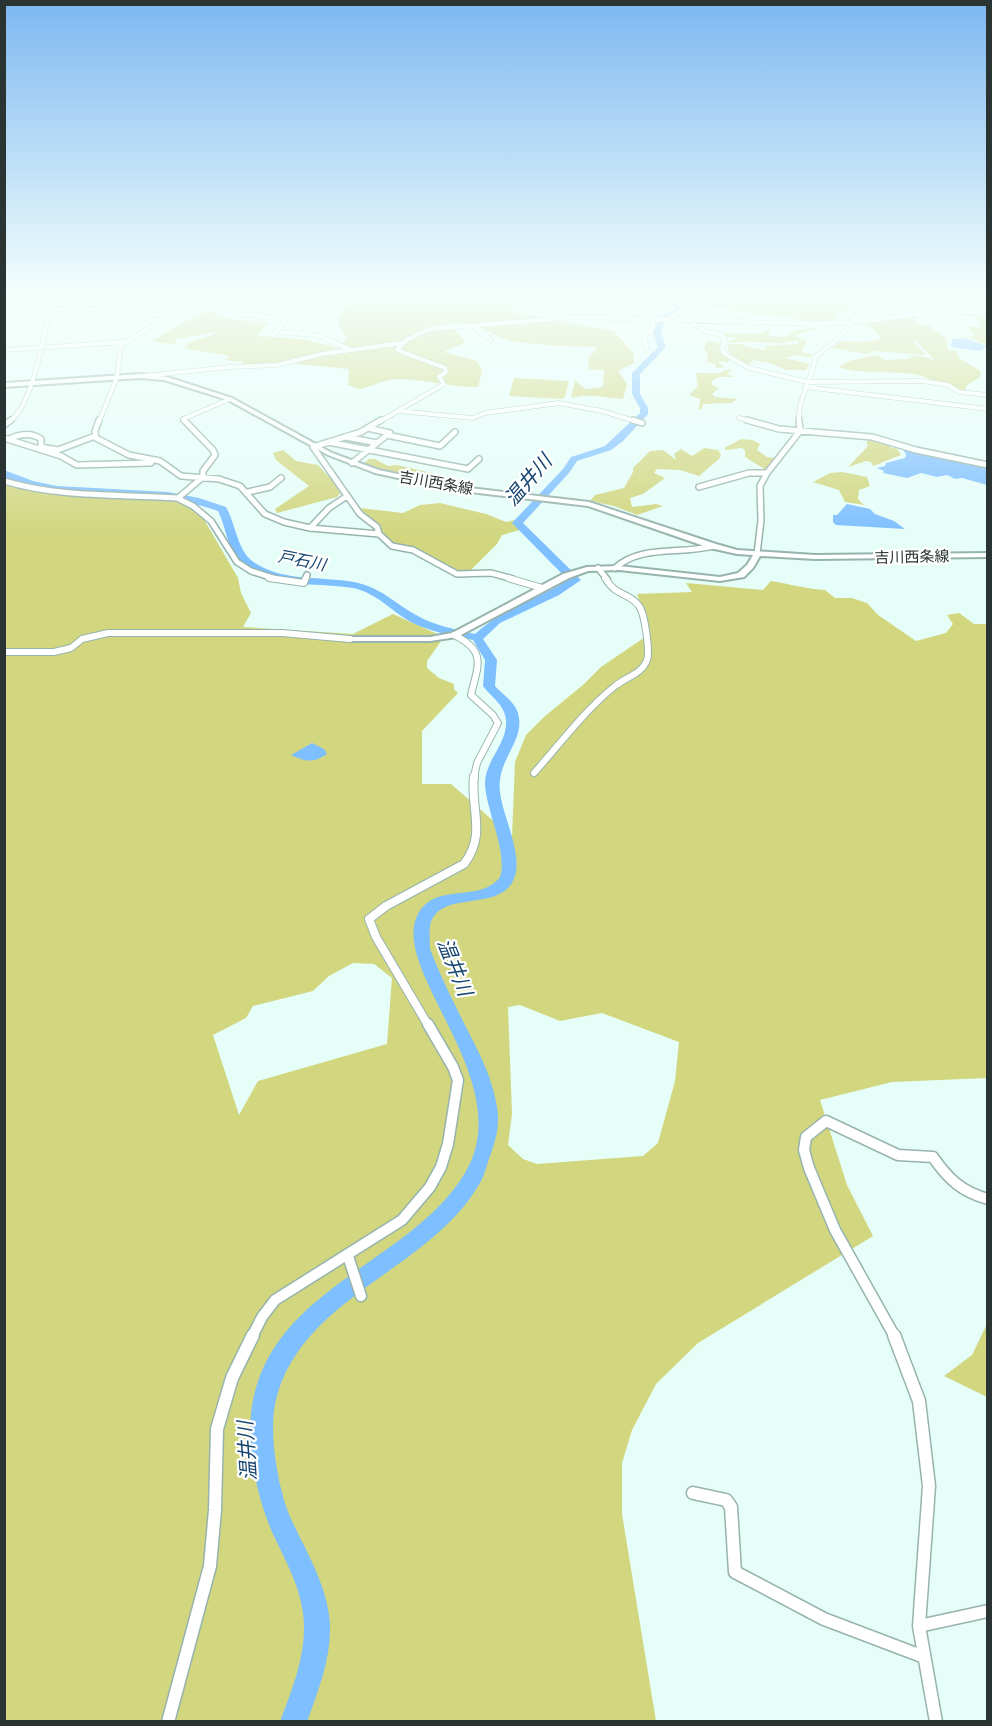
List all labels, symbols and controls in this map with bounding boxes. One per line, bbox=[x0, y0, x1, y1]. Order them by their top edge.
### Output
water label: 温井川 bbox=[499, 447, 559, 511]
street label: 吉川西条線 bbox=[397, 467, 475, 498]
water label: 戸石川 bbox=[277, 546, 329, 575]
street label: 吉川西条線 bbox=[874, 546, 950, 567]
water label: 温井川 bbox=[432, 934, 479, 1002]
water label: 温井川 bbox=[232, 1418, 262, 1482]

